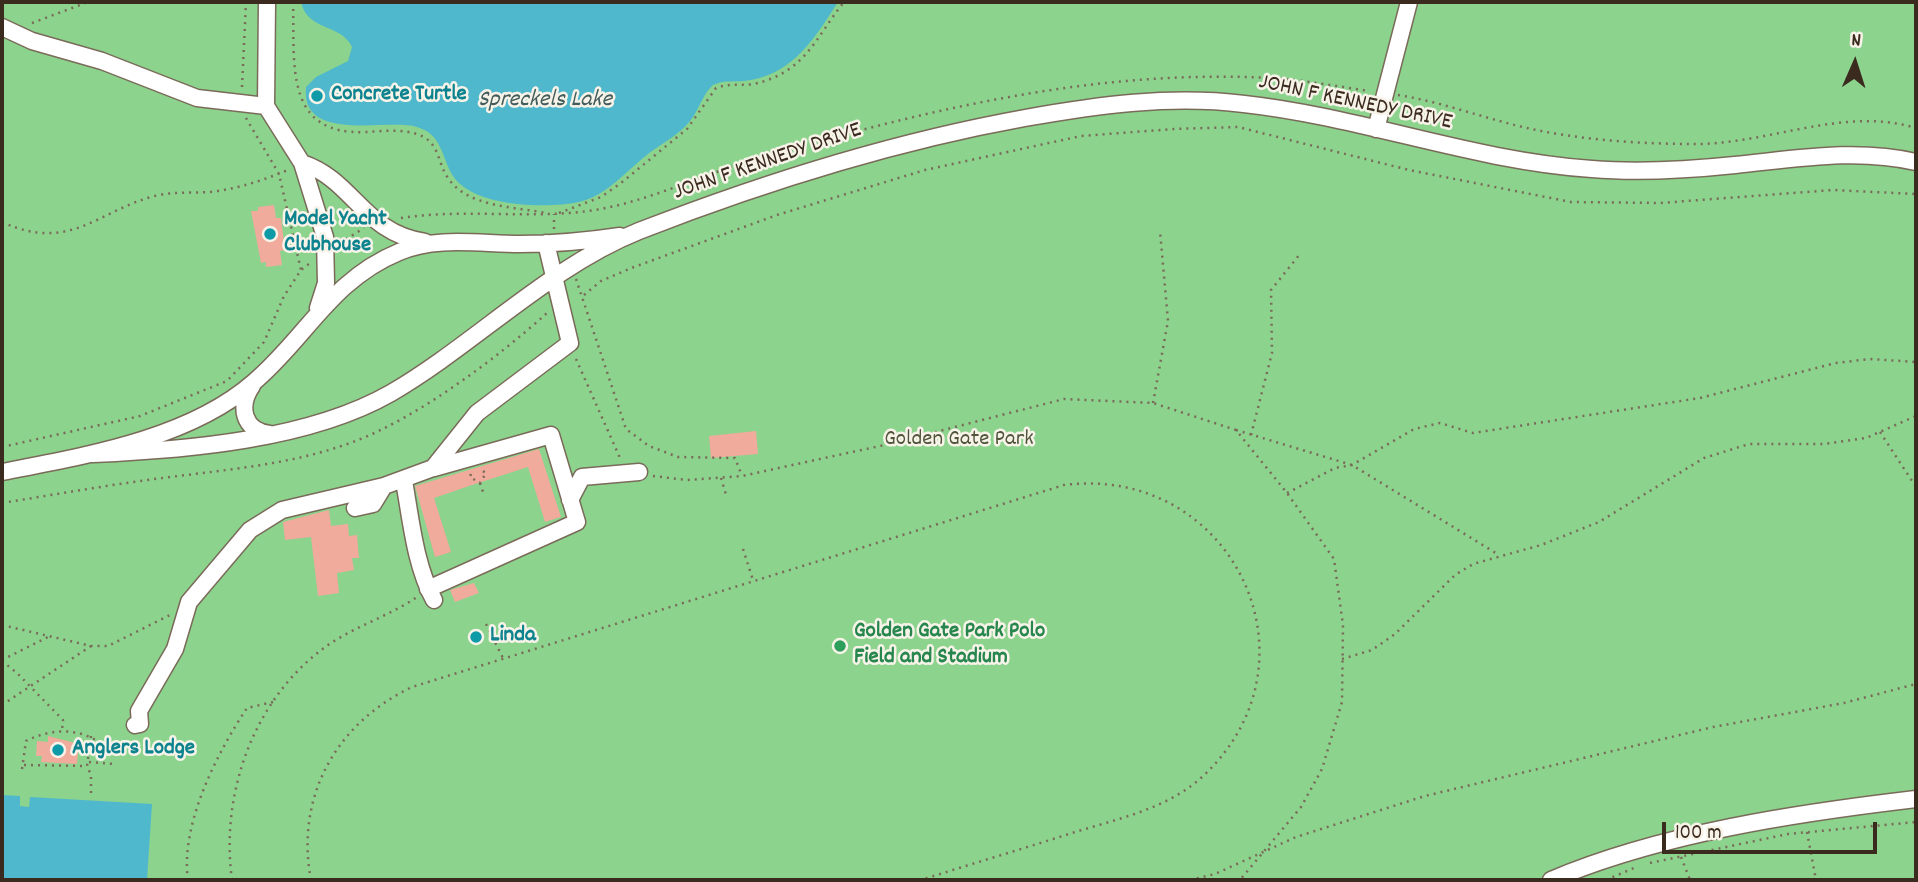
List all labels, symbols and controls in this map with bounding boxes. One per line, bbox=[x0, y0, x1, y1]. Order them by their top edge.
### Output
north arrow bbox=[1820, 28, 1890, 98]
text: N bbox=[1851, 28, 1862, 55]
street label: JOHN F KENNEDY DRIVE bbox=[1256, 70, 1454, 138]
place label: Concrete Turtle bbox=[331, 82, 467, 110]
marker: Concrete Turtle bbox=[309, 88, 325, 104]
water label: Spreckels Lake bbox=[478, 88, 612, 116]
street label: JOHN F KENNEDY DRIVE bbox=[670, 118, 866, 208]
place label: Model Yacht Clubhouse bbox=[284, 207, 387, 261]
marker: Model Yacht Clubhouse bbox=[262, 226, 278, 242]
park label: Golden Gate Park bbox=[884, 427, 1034, 455]
place label: Golden Gate Park Polo Field and Stadium bbox=[854, 619, 1045, 673]
place label: Linda bbox=[490, 623, 536, 651]
marker: Linda bbox=[468, 629, 484, 645]
marker: Golden Gate Park Polo Field and Stadium bbox=[832, 638, 848, 654]
place label: Anglers Lodge bbox=[72, 736, 195, 764]
marker: Anglers Lodge bbox=[50, 742, 66, 758]
scale bar bbox=[1666, 808, 1881, 852]
text: 100 m bbox=[1675, 819, 1722, 849]

